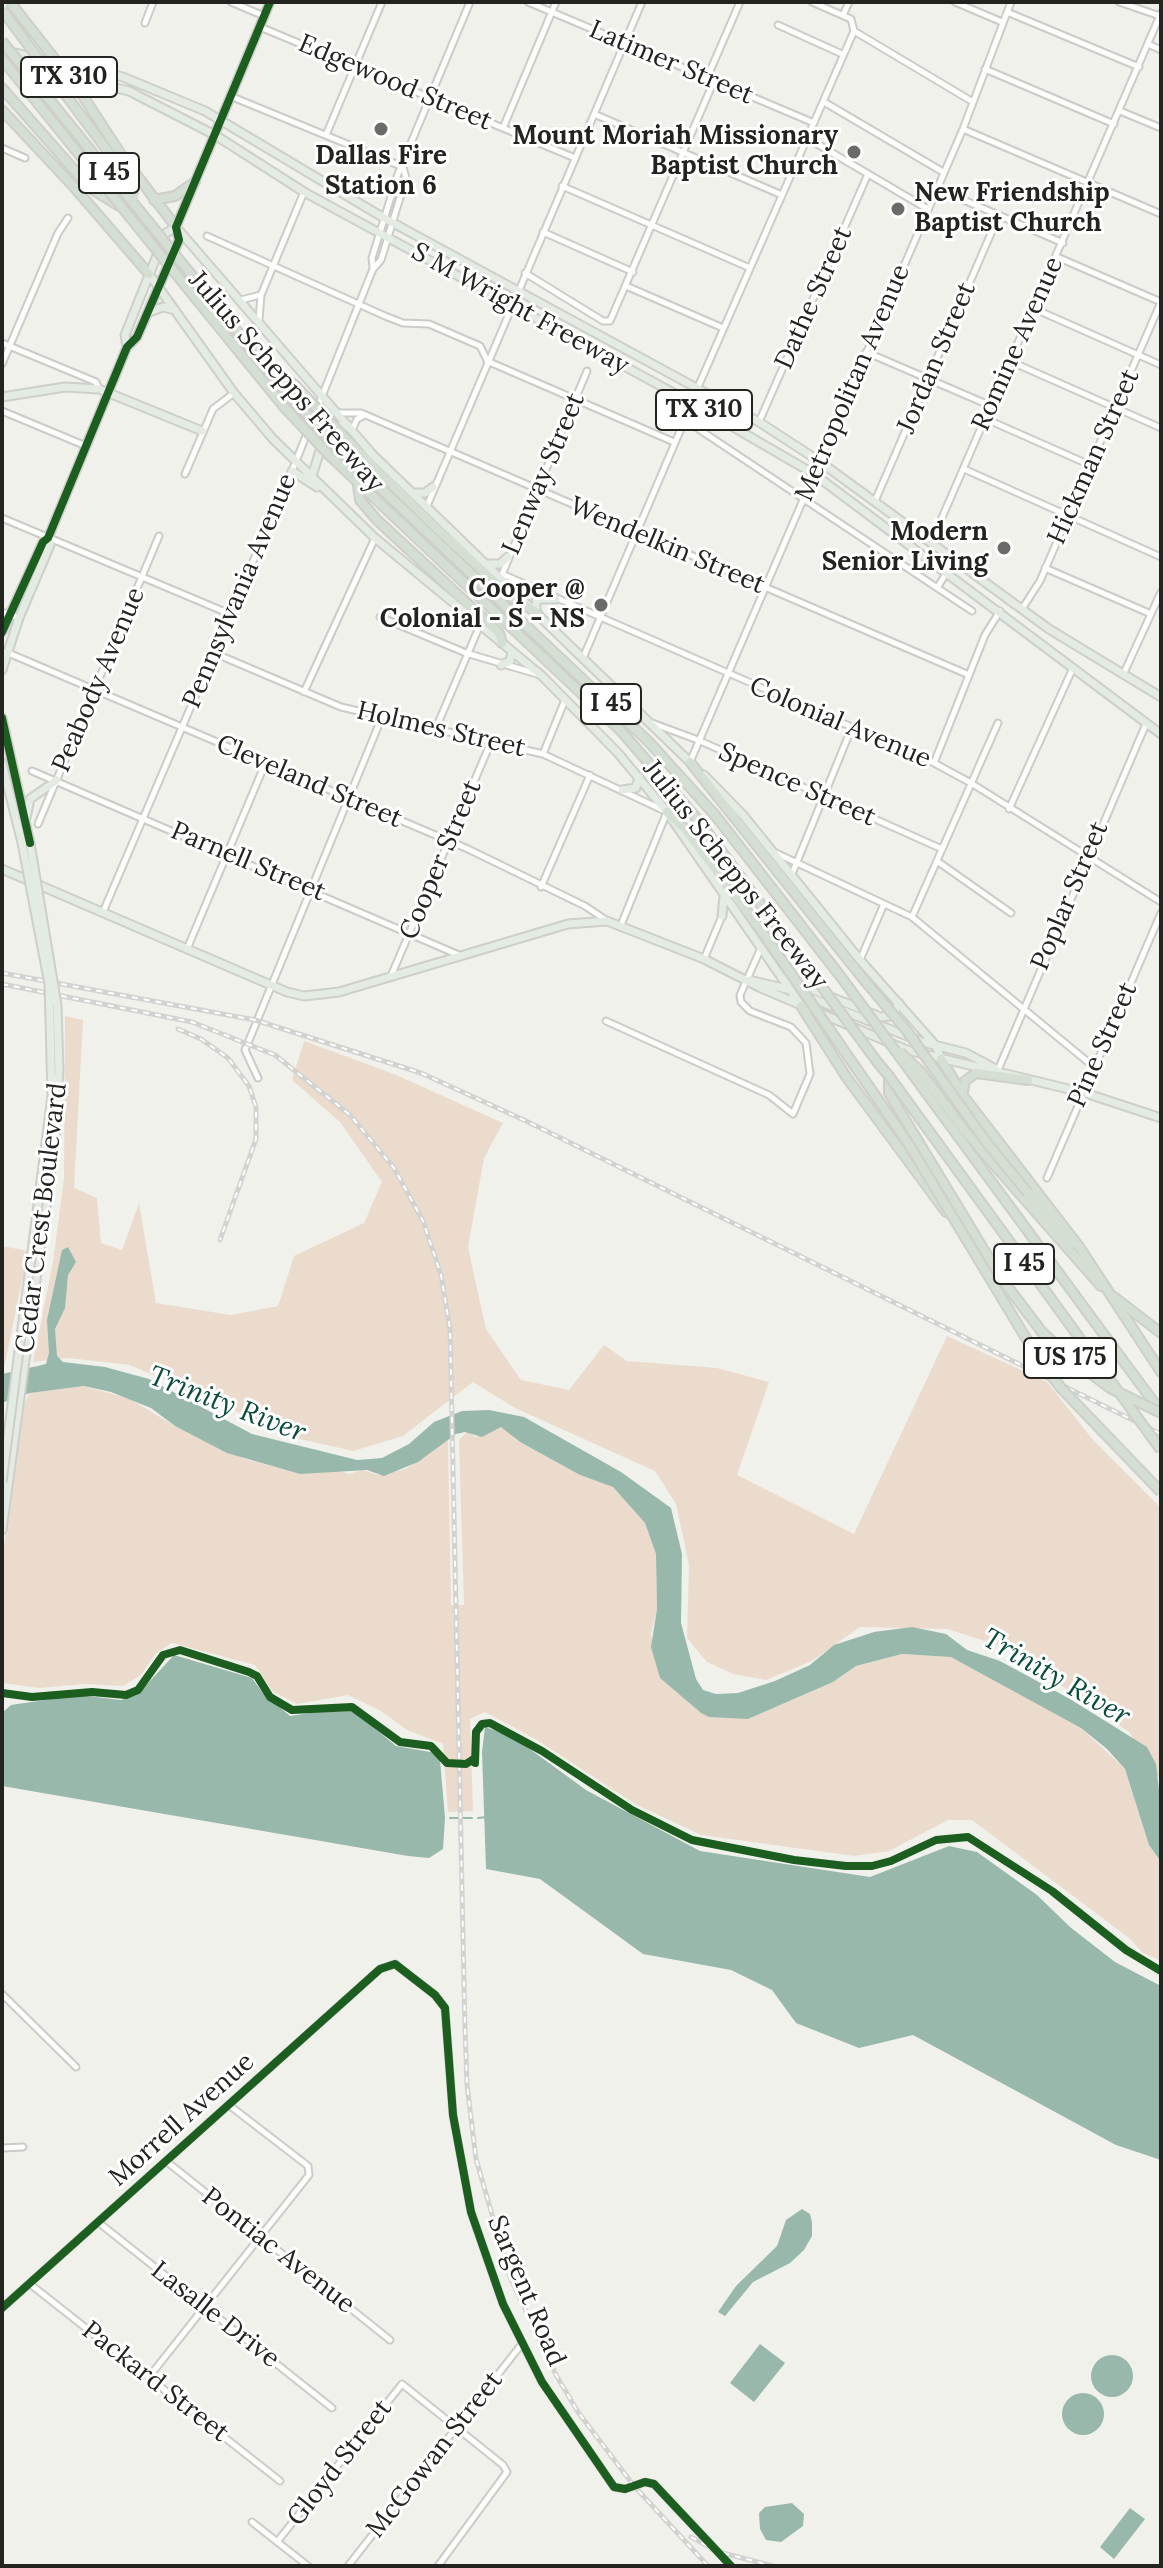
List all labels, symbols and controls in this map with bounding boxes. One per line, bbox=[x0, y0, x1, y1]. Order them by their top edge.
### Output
street label: Latimer Street bbox=[584, 14, 758, 112]
street label: Edgewood Street bbox=[294, 28, 496, 138]
road number: TX 310 bbox=[21, 57, 117, 97]
marker: Dallas Fire Station 6 bbox=[372, 120, 390, 138]
place label: Mount Moriah Missionary Baptist Church bbox=[512, 121, 838, 182]
place label: Dallas Fire Station 6 bbox=[315, 141, 447, 202]
marker: Mount Moriah Missionary Baptist Church bbox=[845, 143, 863, 161]
road number: I 45 bbox=[79, 153, 139, 193]
place label: New Friendship Baptist Church bbox=[914, 178, 1110, 240]
marker: New Friendship Baptist Church bbox=[889, 200, 907, 218]
street label: Dathe Street bbox=[769, 222, 859, 374]
street label: S M Wright Freeway bbox=[406, 236, 634, 382]
street label: Romine Avenue bbox=[966, 252, 1070, 436]
street label: Metropolitan Avenue bbox=[789, 260, 917, 506]
street label: Julius Schepps Freeway bbox=[182, 265, 390, 499]
street label: Jordan Street bbox=[891, 278, 983, 438]
street label: Hickman Street bbox=[1041, 365, 1147, 549]
street label: Lenway Street bbox=[496, 389, 592, 559]
road number: TX 310 bbox=[656, 390, 752, 430]
street label: Pennsylvania Avenue bbox=[176, 469, 304, 713]
street label: Wendelkin Street bbox=[565, 491, 769, 601]
place label: Modern Senior Living bbox=[822, 517, 988, 578]
marker: Modern Senior Living bbox=[995, 539, 1013, 557]
place label: Cooper @ Colonial - S - NS bbox=[380, 574, 585, 636]
street label: Peabody Avenue bbox=[46, 583, 152, 777]
marker: Cooper @ Colonial - S - NS bbox=[592, 596, 610, 614]
street label: Colonial Avenue bbox=[744, 671, 936, 775]
road number: I 45 bbox=[581, 684, 641, 724]
street label: Holmes Street bbox=[354, 695, 528, 765]
street label: Cleveland Street bbox=[211, 729, 407, 835]
street label: Spence Street bbox=[714, 737, 880, 833]
street label: Julius Schepps Freeway bbox=[636, 754, 834, 996]
street label: Cooper Street bbox=[393, 776, 489, 944]
street label: Parnell Street bbox=[166, 815, 330, 909]
street label: Poplar Street bbox=[1025, 817, 1115, 975]
street label: Pine Street bbox=[1062, 978, 1144, 1112]
street label: Cedar Crest Boulevard bbox=[10, 1081, 74, 1355]
road number: I 45 bbox=[994, 1244, 1054, 1284]
road number: US 175 bbox=[1024, 1338, 1116, 1378]
water label: Trinity River bbox=[144, 1360, 310, 1450]
water label: Trinity River bbox=[976, 1622, 1136, 1734]
street label: Morrell Avenue bbox=[103, 2047, 261, 2193]
street label: Pontiac Avenue bbox=[195, 2181, 361, 2321]
street label: Sargent Road bbox=[480, 2211, 572, 2371]
street label: Lasalle Drive bbox=[144, 2255, 286, 2375]
street label: Packard Street bbox=[76, 2315, 234, 2449]
street label: McGowan Street bbox=[360, 2366, 510, 2544]
street label: Gloyd Street bbox=[281, 2394, 399, 2532]

